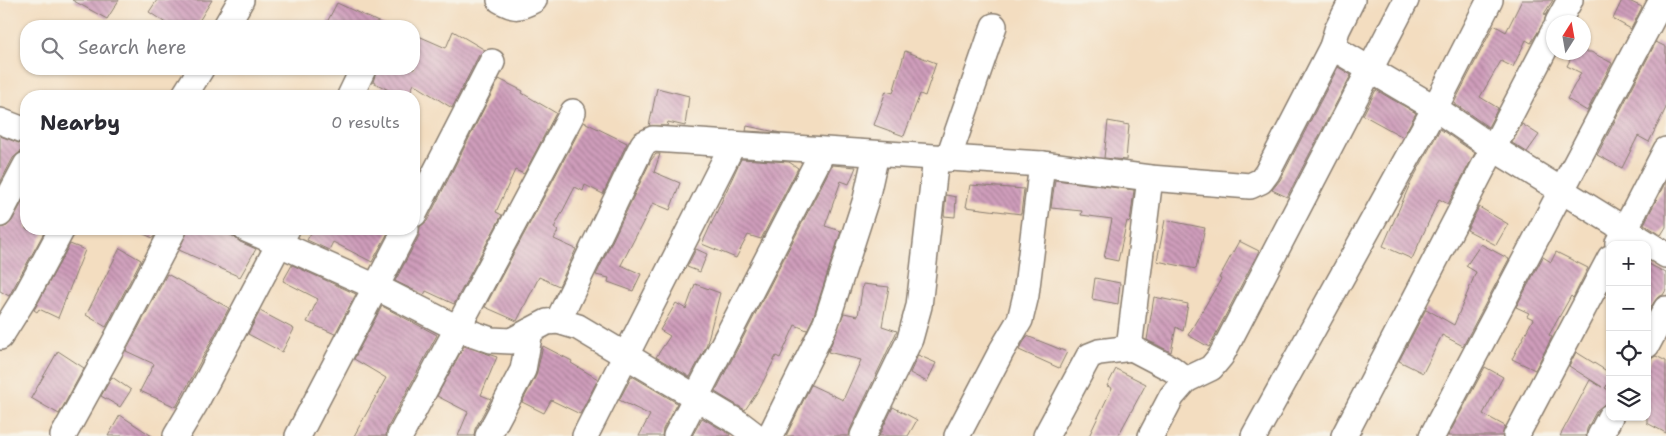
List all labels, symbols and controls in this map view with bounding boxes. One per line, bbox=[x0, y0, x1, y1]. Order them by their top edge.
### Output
north arrow bbox=[1546, 15, 1591, 60]
search box bbox=[20, 20, 420, 75]
icon: search bbox=[38, 34, 66, 62]
text: Search here bbox=[78, 35, 187, 60]
text: Nearby bbox=[40, 109, 120, 137]
text: 0 results bbox=[331, 112, 400, 133]
map controls bbox=[1606, 241, 1651, 421]
button: + bbox=[1606, 241, 1651, 286]
button: − bbox=[1606, 286, 1651, 331]
button: locate bbox=[1606, 331, 1651, 376]
button: layers bbox=[1606, 376, 1651, 421]

